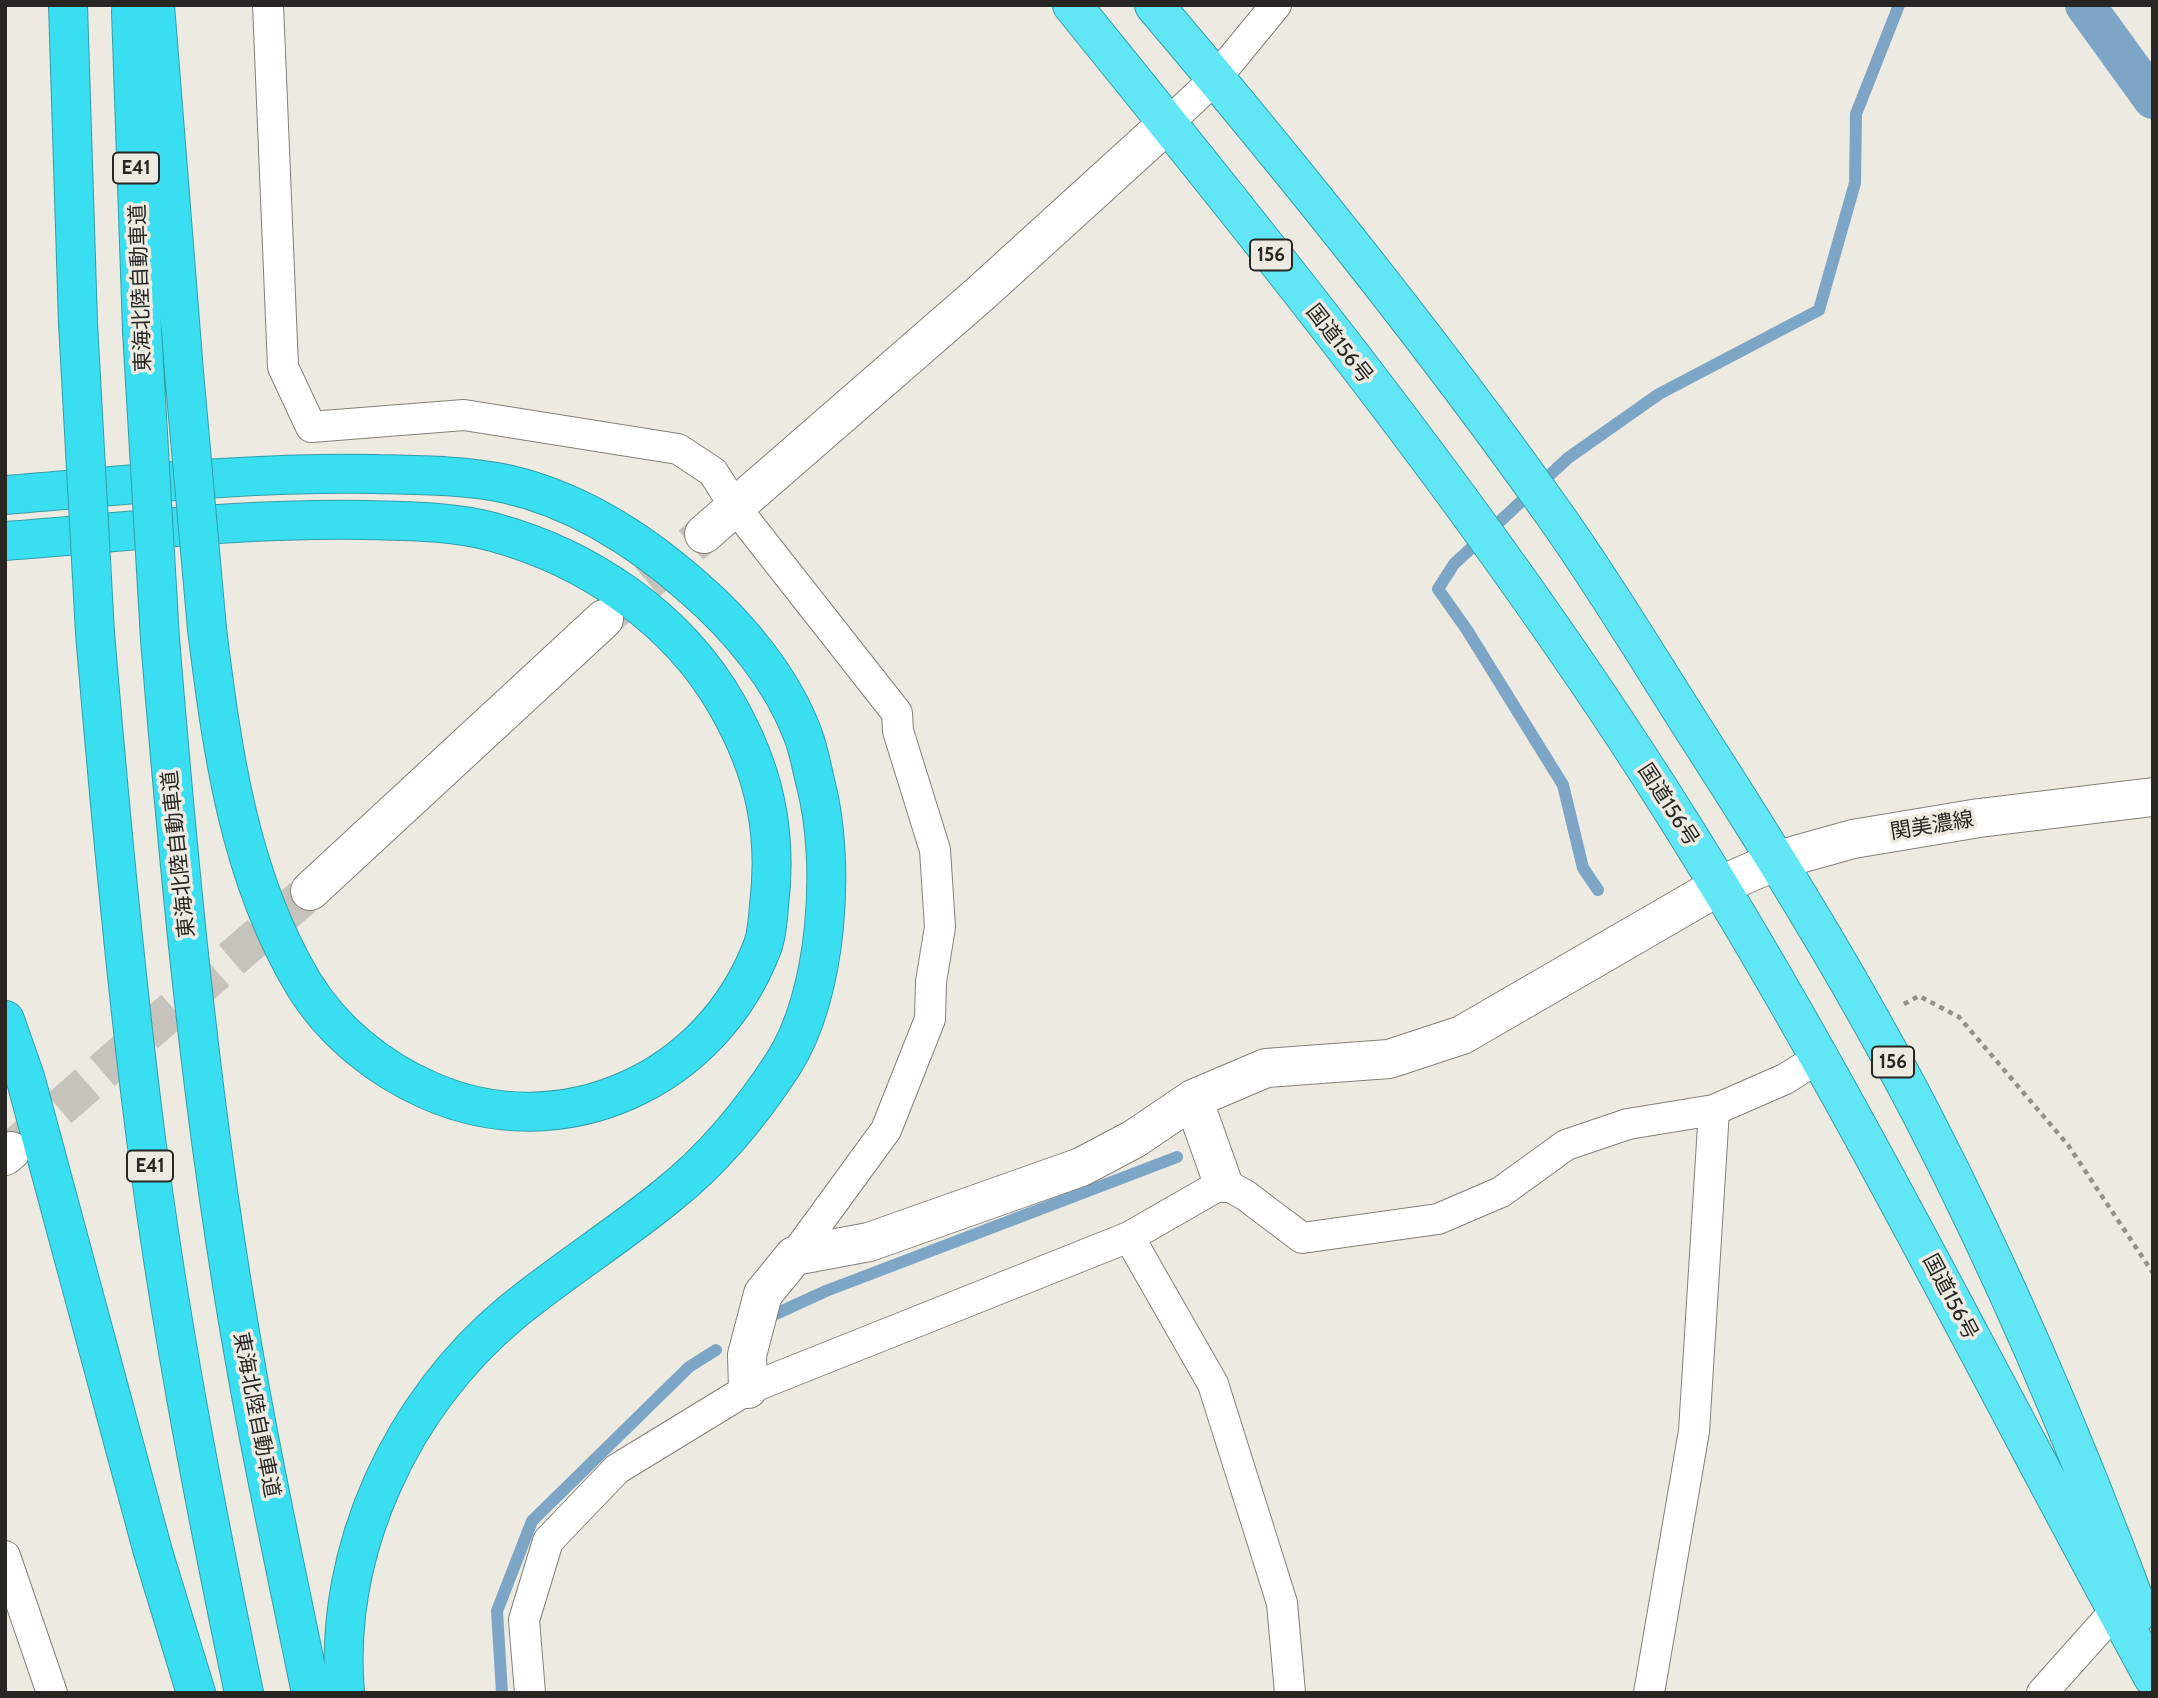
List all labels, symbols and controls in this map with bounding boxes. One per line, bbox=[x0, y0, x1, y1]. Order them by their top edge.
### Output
road number: E41 bbox=[113, 152, 159, 184]
street label: 東海北陸自動車道 bbox=[125, 204, 157, 372]
road number: 156 bbox=[1250, 240, 1292, 270]
street label: 国道156号 bbox=[1300, 300, 1378, 388]
street label: 国道156号 bbox=[1632, 759, 1704, 851]
street label: 東海北陸自動車道 bbox=[158, 769, 200, 939]
street label: 関美濃線 bbox=[1889, 807, 1975, 845]
road number: 156 bbox=[1872, 1046, 1914, 1078]
road number: E41 bbox=[127, 1150, 173, 1182]
street label: 国道156号 bbox=[1917, 1250, 1983, 1344]
street label: 東海北陸自動車道 bbox=[228, 1330, 284, 1500]

